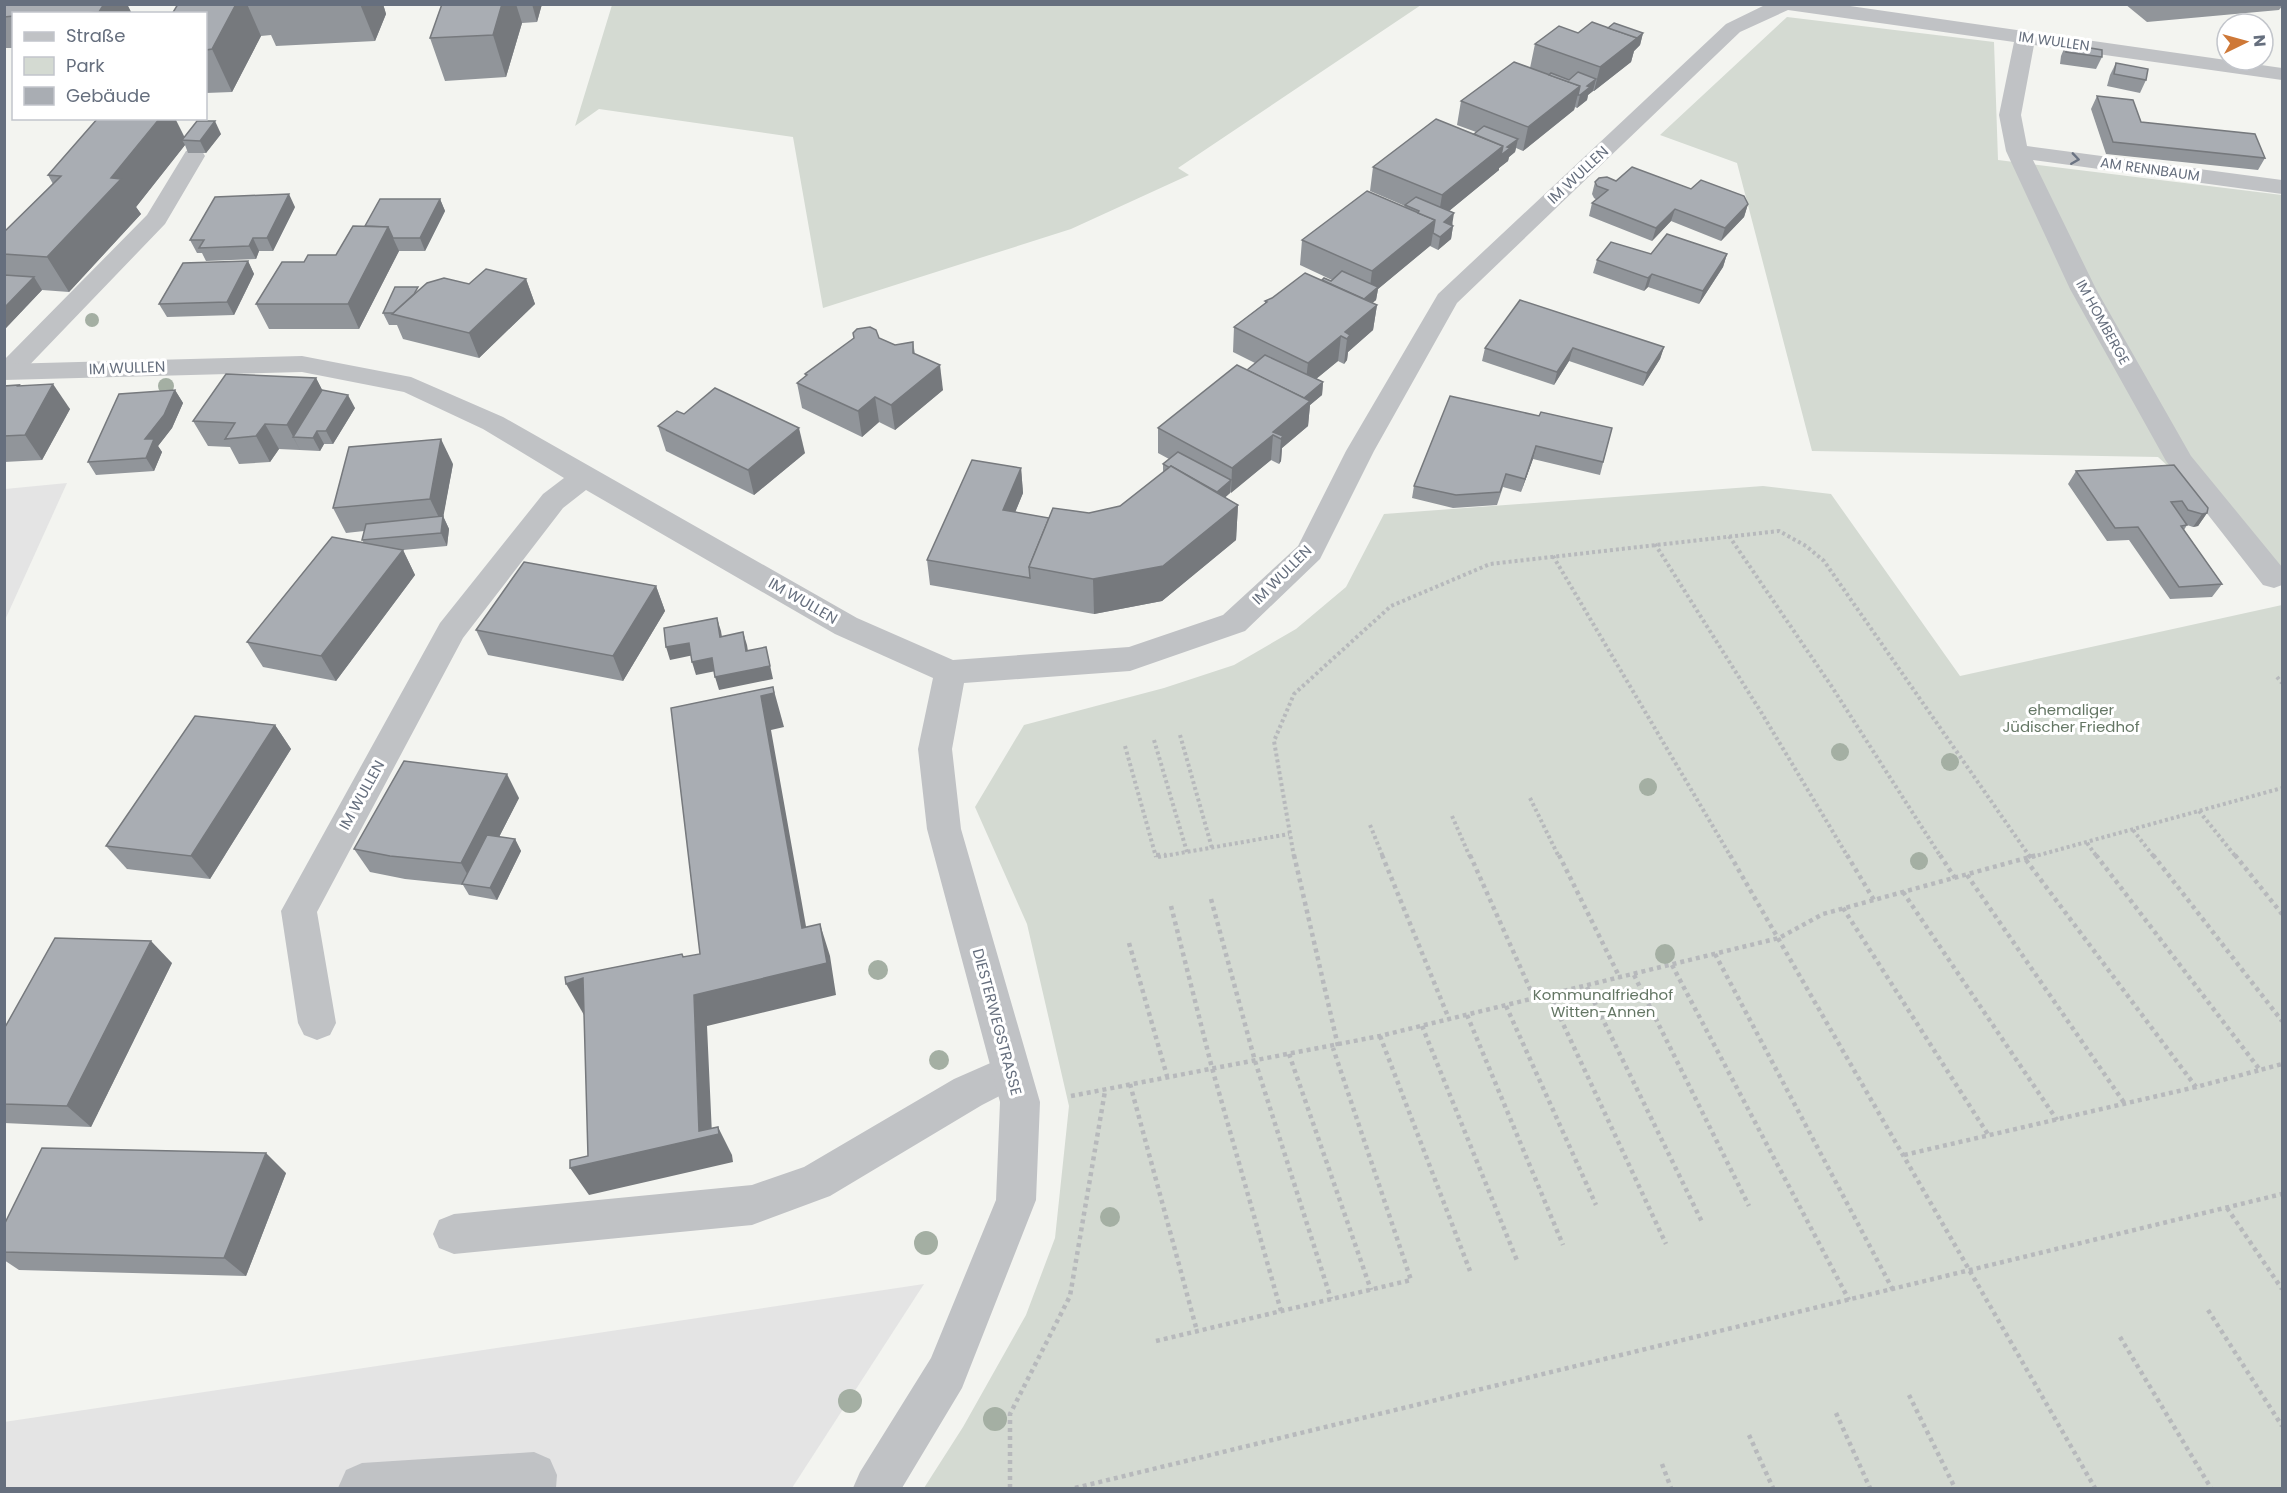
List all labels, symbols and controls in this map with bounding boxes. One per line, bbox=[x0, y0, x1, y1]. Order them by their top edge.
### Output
legend bbox=[12, 12, 207, 120]
north arrow bbox=[2215, 12, 2275, 72]
text: Straße bbox=[66, 23, 125, 48]
street label: IM WULLEN bbox=[2017, 26, 2091, 56]
text: N bbox=[2247, 34, 2271, 48]
text: Park bbox=[66, 53, 105, 78]
text: Gebäude bbox=[66, 83, 150, 108]
street label: IM WULLEN bbox=[1542, 141, 1613, 208]
one-way arrow bbox=[2071, 152, 2080, 165]
street label: AM RENNBAUM bbox=[2099, 152, 2201, 186]
street label: IM HOMBERGE bbox=[2071, 276, 2135, 368]
street label: IM WULLEN bbox=[88, 356, 166, 379]
street label: IM WULLEN bbox=[1247, 540, 1316, 609]
street label: IM WULLEN bbox=[765, 572, 842, 629]
park label: ehemaliger Jüdischer Friedhof bbox=[2002, 699, 2140, 737]
street label: IM WULLEN bbox=[334, 756, 389, 833]
street label: DIESTERWEGSTRASSE bbox=[968, 946, 1027, 1098]
park label: Kommunalfriedhof Witten-Annen bbox=[1533, 984, 1673, 1022]

